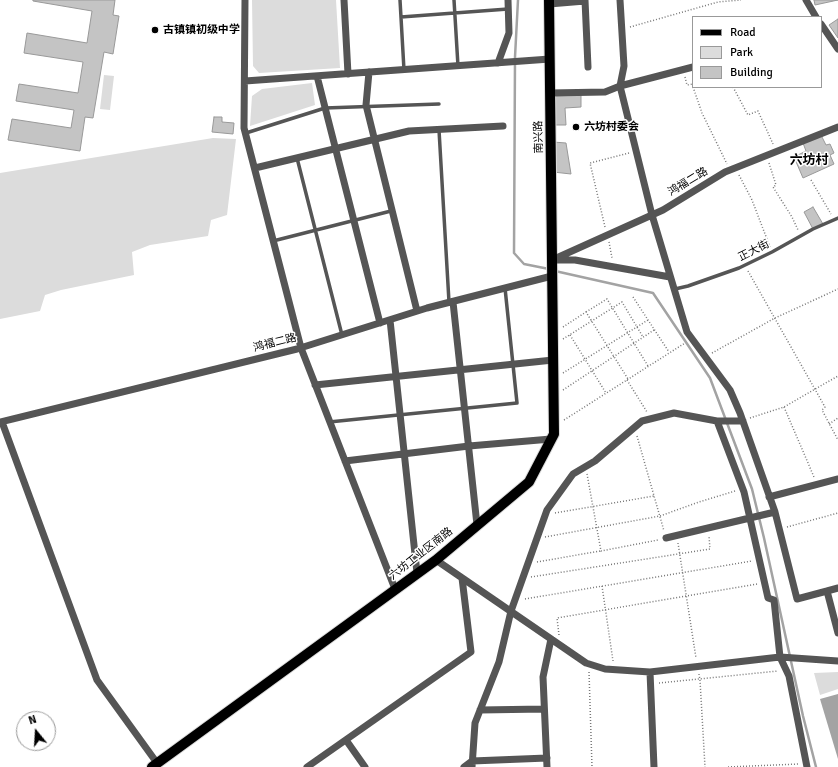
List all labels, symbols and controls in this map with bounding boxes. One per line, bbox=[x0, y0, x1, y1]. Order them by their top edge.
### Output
legend bbox=[692, 16, 822, 88]
place label: 古镇镇初级中学 bbox=[163, 23, 240, 37]
marker: 古镇镇初级中学 bbox=[150, 25, 160, 35]
text: Road bbox=[730, 25, 756, 40]
text: Park bbox=[730, 45, 753, 60]
text: Building bbox=[730, 65, 773, 80]
street label: 南兴路 bbox=[532, 120, 546, 154]
place label: 六坊村委会 bbox=[584, 120, 639, 134]
marker: 六坊村委会 bbox=[571, 122, 581, 132]
district label: 六坊村 bbox=[790, 153, 828, 169]
street label: 鸿福二路 bbox=[666, 165, 710, 199]
street label: 正大街 bbox=[736, 238, 772, 264]
street label: 鸿福二路 bbox=[252, 331, 298, 355]
street label: 六坊工业区南路 bbox=[387, 525, 455, 583]
north arrow bbox=[16, 711, 56, 751]
text: N bbox=[27, 713, 38, 727]

